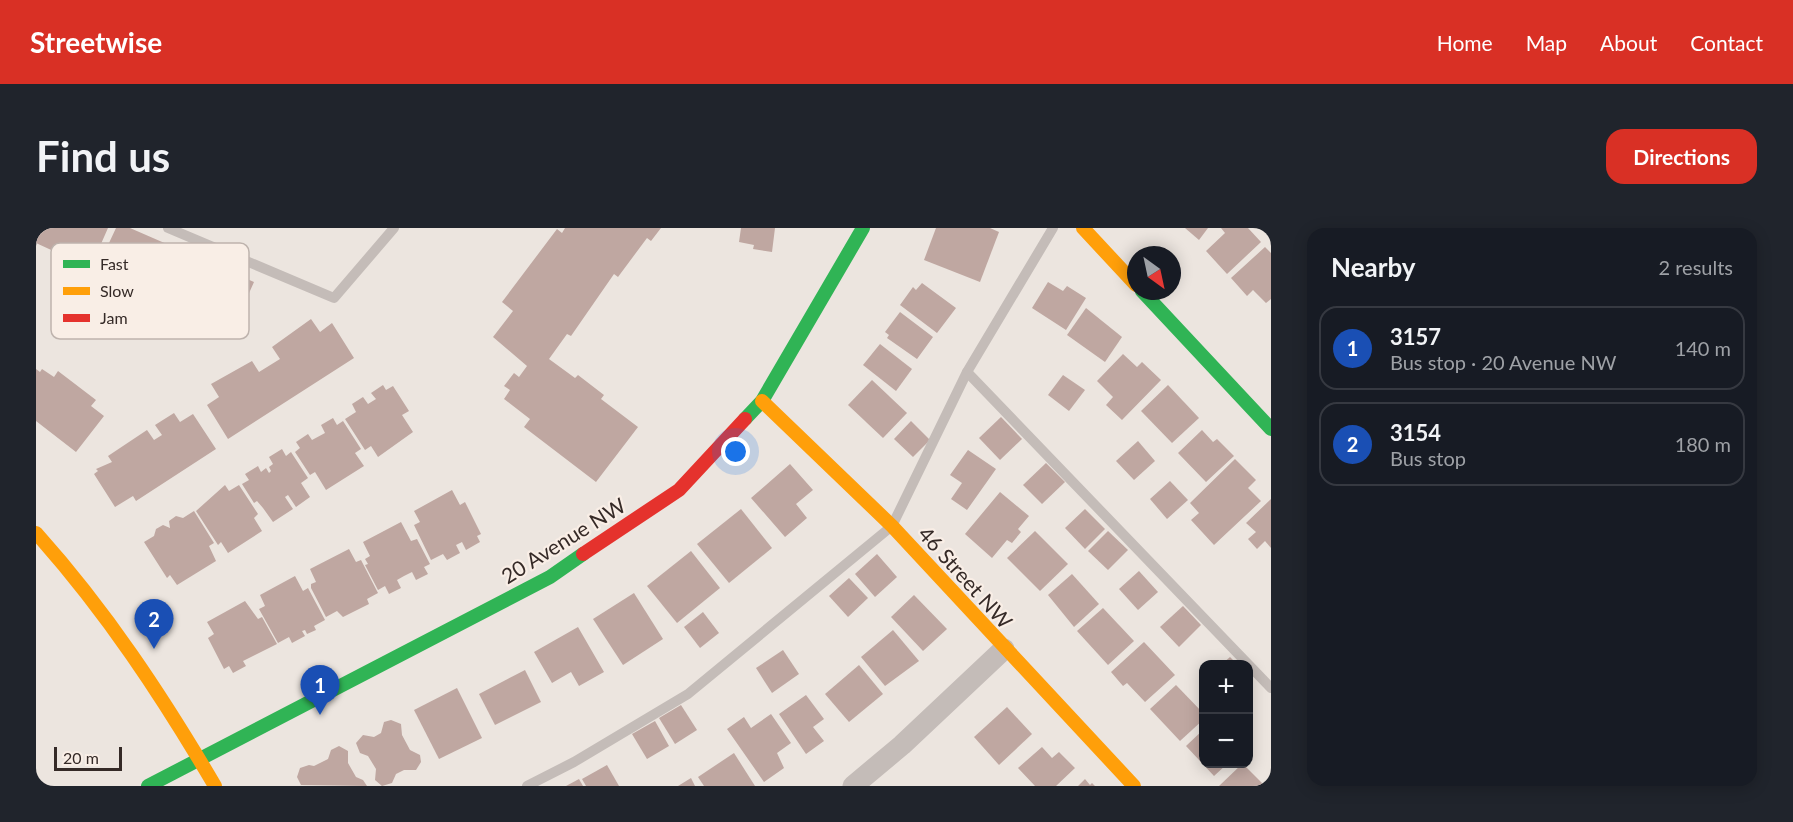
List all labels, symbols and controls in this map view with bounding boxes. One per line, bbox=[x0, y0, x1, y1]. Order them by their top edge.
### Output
text: Streetwise bbox=[30, 25, 162, 59]
text: Home bbox=[1437, 30, 1493, 55]
text: Map bbox=[1526, 30, 1567, 55]
text: About bbox=[1600, 30, 1657, 55]
text: Contact bbox=[1690, 30, 1763, 55]
button: Directions bbox=[1606, 129, 1757, 184]
text: Find us bbox=[36, 131, 170, 181]
legend bbox=[51, 243, 249, 339]
north arrow bbox=[1127, 246, 1181, 300]
text: Nearby bbox=[1331, 251, 1416, 283]
text: Fast bbox=[100, 254, 129, 273]
text: 2 results bbox=[1658, 255, 1733, 279]
text: Slow bbox=[100, 281, 134, 300]
text: Jam bbox=[100, 308, 128, 327]
text: 3157 bbox=[1390, 323, 1441, 350]
text: 1 bbox=[1347, 336, 1358, 360]
text: 140 m bbox=[1675, 336, 1731, 360]
text: Bus stop · 20 Avenue NW bbox=[1390, 350, 1616, 374]
text: 3154 bbox=[1390, 419, 1441, 446]
text: 2 bbox=[1347, 432, 1358, 456]
text: 180 m bbox=[1675, 432, 1731, 456]
your location bbox=[721, 437, 750, 466]
text: Bus stop bbox=[1390, 446, 1466, 470]
street label: 20 Avenue NW bbox=[496, 492, 630, 588]
street label: 46 Street NW bbox=[914, 521, 1018, 633]
pin: 2 bbox=[134, 600, 174, 649]
map controls bbox=[1199, 660, 1253, 768]
button: + bbox=[1199, 660, 1253, 714]
pin: 1 bbox=[300, 666, 340, 715]
button: − bbox=[1199, 714, 1253, 768]
scale bar bbox=[54, 744, 122, 772]
text: 20 m bbox=[63, 748, 99, 767]

